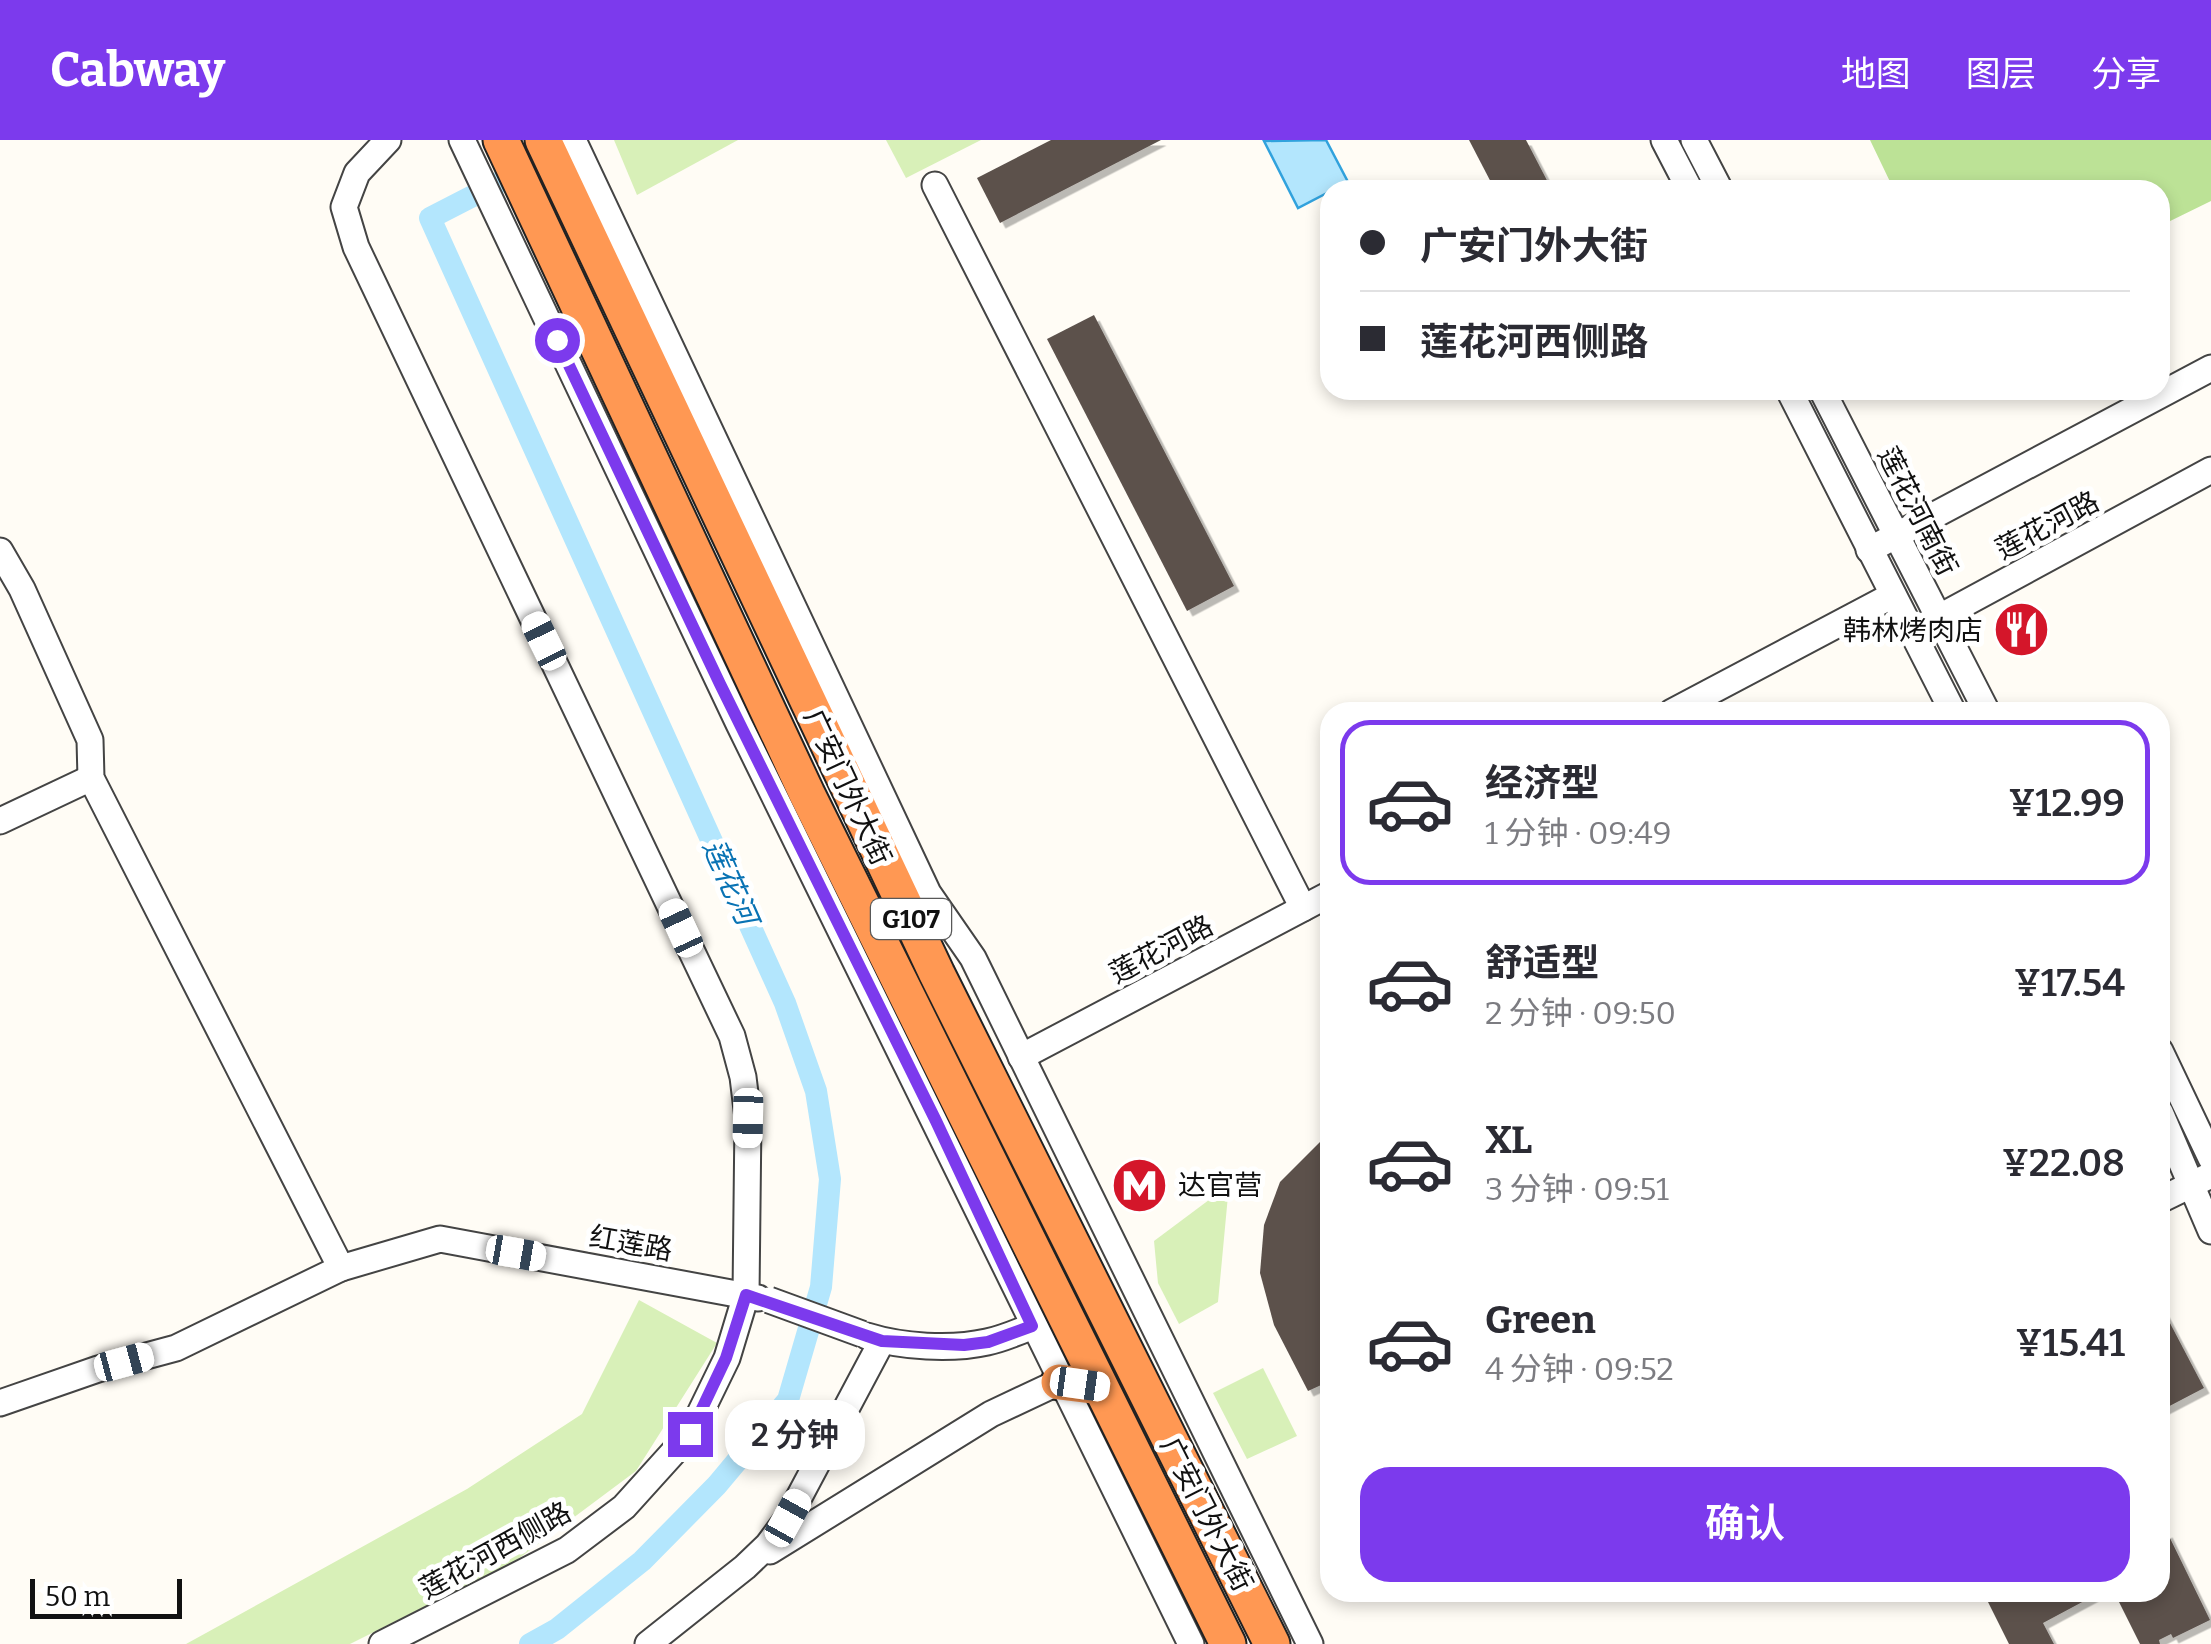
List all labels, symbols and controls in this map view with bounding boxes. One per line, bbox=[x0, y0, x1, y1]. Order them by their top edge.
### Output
text: Cabway bbox=[50, 41, 225, 99]
text: 地图 bbox=[1841, 53, 1911, 95]
text: 图层 bbox=[1966, 53, 2036, 95]
text: 分享 bbox=[2091, 53, 2161, 95]
text: 广安门外大街 bbox=[1420, 223, 1648, 269]
route start bbox=[535, 318, 580, 363]
text: 莲花河西侧路 bbox=[1420, 319, 1648, 365]
street label: 莲花河南街 bbox=[1871, 441, 1964, 581]
street label: 莲花河路 bbox=[1990, 485, 2104, 566]
restaurant icon: 韩林烤肉店 bbox=[1992, 600, 2052, 660]
car bbox=[517, 607, 571, 675]
place label: 韩林烤肉店 bbox=[1843, 614, 1983, 647]
street label: 广安门外大街 bbox=[797, 704, 898, 870]
icon: car bbox=[1365, 758, 1455, 848]
text: 经济型 bbox=[1485, 760, 1599, 806]
text: ¥12.99 bbox=[2008, 780, 2125, 826]
text: 1 分钟 · 09:49 bbox=[1485, 814, 1671, 852]
water label: 莲花河 bbox=[695, 834, 767, 935]
car bbox=[655, 894, 707, 962]
road number: G107 bbox=[871, 899, 951, 939]
street label: 莲花河路 bbox=[1104, 909, 1218, 990]
icon: car bbox=[1365, 938, 1455, 1028]
text: 舒适型 bbox=[1485, 940, 1599, 986]
text: ¥17.54 bbox=[2014, 960, 2125, 1006]
text: 2 分钟 · 09:50 bbox=[1485, 994, 1676, 1032]
car bbox=[732, 1088, 764, 1148]
text: XL bbox=[1485, 1117, 1532, 1163]
icon: car bbox=[1365, 1118, 1455, 1208]
text: ¥22.08 bbox=[2002, 1140, 2125, 1186]
metro station icon: 达官营 bbox=[1109, 1155, 1169, 1215]
place label: 达官营 bbox=[1178, 1169, 1262, 1202]
text: 3 分钟 · 09:51 bbox=[1485, 1170, 1669, 1208]
street label: 红莲路 bbox=[587, 1220, 675, 1267]
car bbox=[484, 1233, 548, 1273]
text: Green bbox=[1485, 1297, 1596, 1343]
icon: car bbox=[1365, 1298, 1455, 1388]
text: ¥15.41 bbox=[2016, 1320, 2125, 1366]
car bbox=[91, 1340, 157, 1384]
text: 4 分钟 · 09:52 bbox=[1485, 1350, 1674, 1388]
car bbox=[1048, 1365, 1112, 1403]
callout: 2 分钟 bbox=[725, 1399, 865, 1469]
route end bbox=[668, 1412, 713, 1457]
text: 2 分钟 bbox=[751, 1416, 839, 1454]
street label: 广安门外大街 bbox=[1154, 1432, 1259, 1597]
button: 确认 bbox=[1360, 1467, 2130, 1582]
car bbox=[760, 1484, 816, 1552]
street label: 莲花河西侧路 bbox=[414, 1495, 577, 1606]
scale bar bbox=[30, 1574, 182, 1618]
text: 50 m bbox=[45, 1580, 110, 1613]

